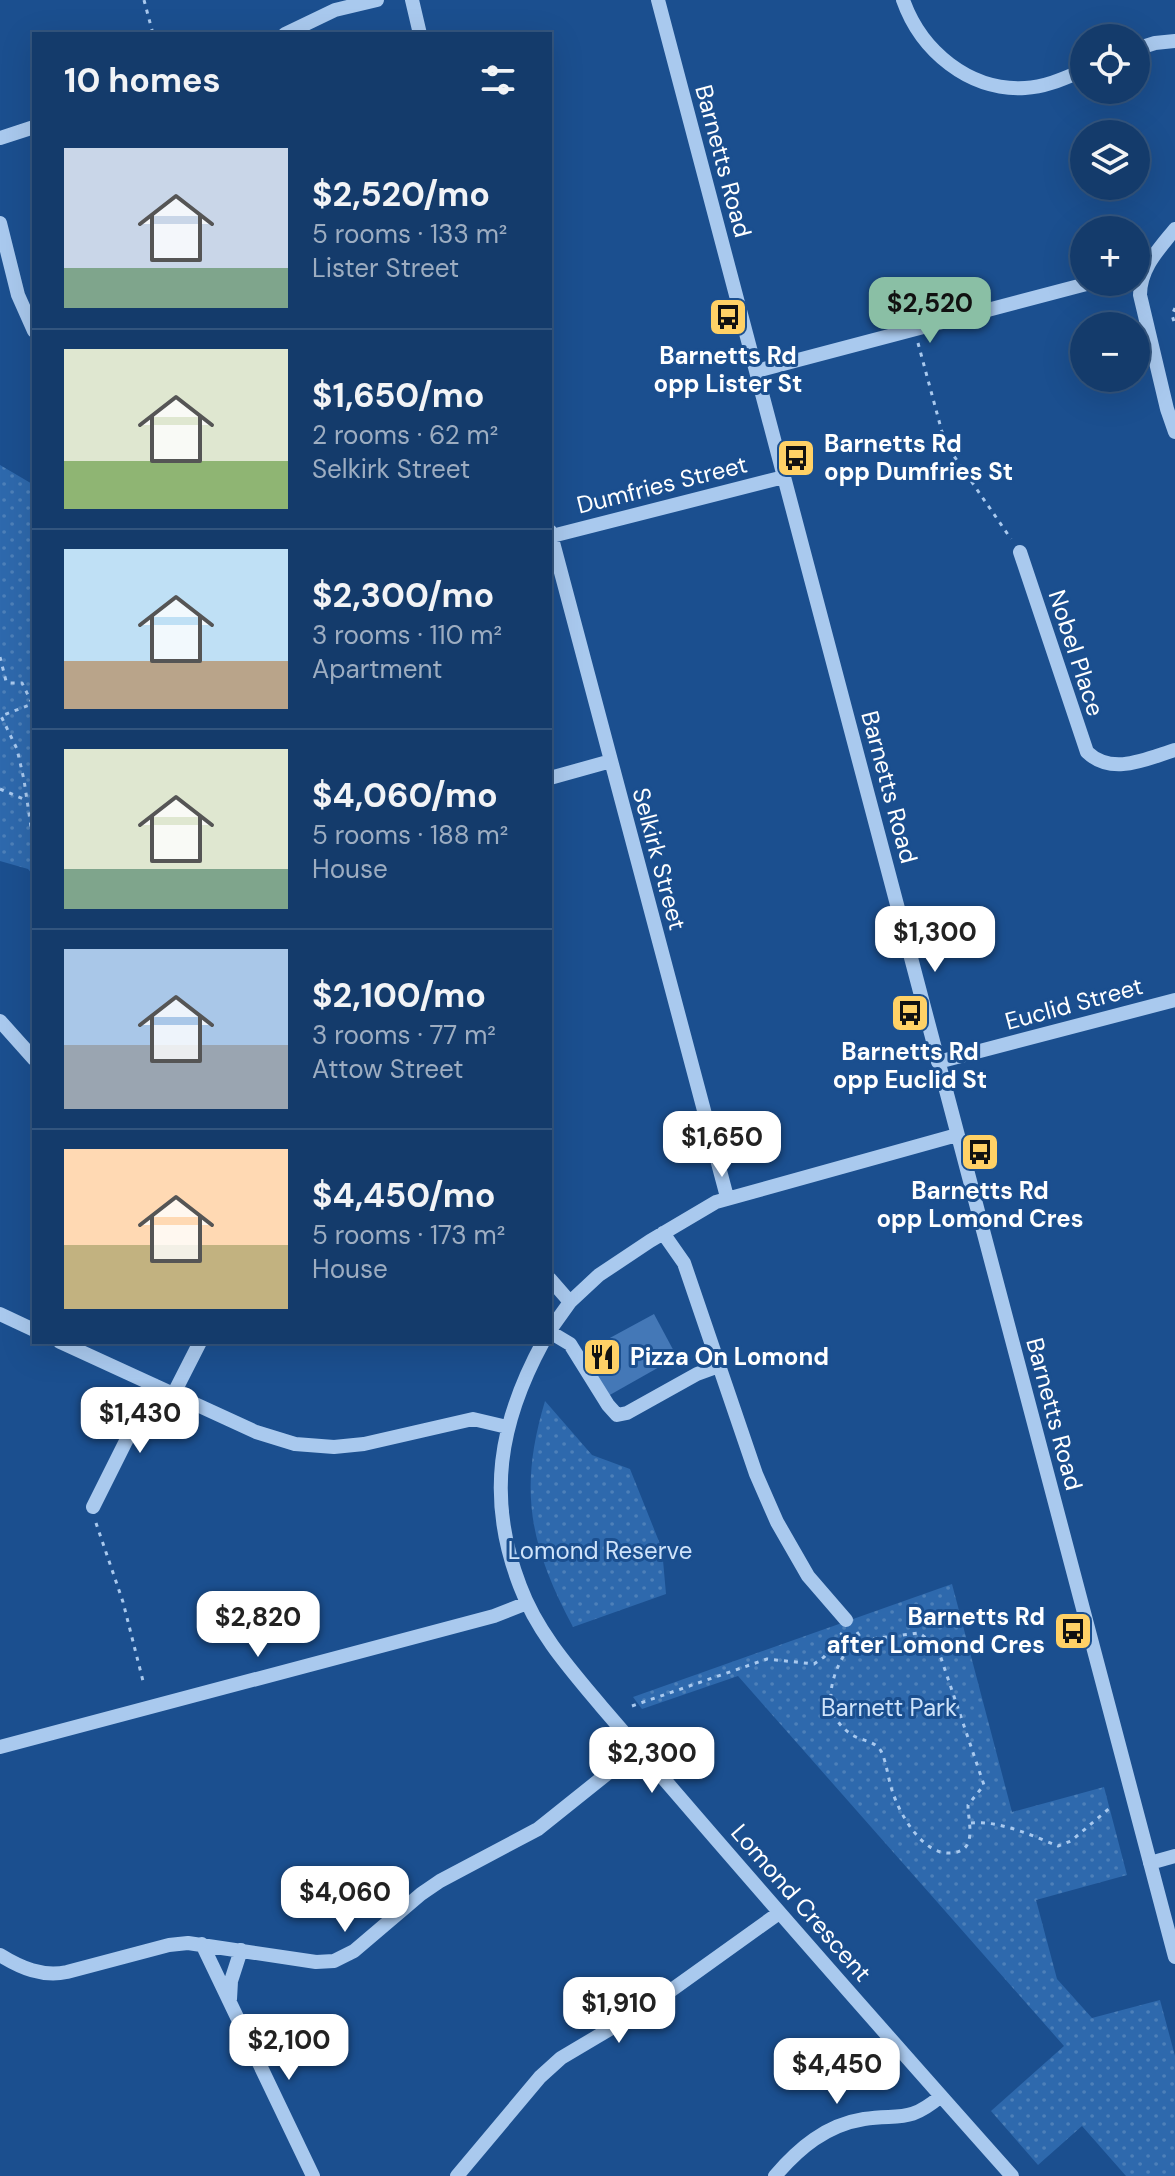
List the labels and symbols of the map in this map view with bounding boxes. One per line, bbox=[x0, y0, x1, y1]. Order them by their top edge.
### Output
street label: Barnetts Road bbox=[688, 81, 759, 240]
pin: $2,520 bbox=[865, 277, 995, 345]
bus stop icon: Barnetts Rd opp Lister St bbox=[707, 296, 749, 338]
place label: Barnetts Rd opp Lister St bbox=[654, 340, 802, 399]
place label: Barnetts Rd opp Dumfries St bbox=[824, 428, 1013, 487]
bus stop icon: Barnetts Rd opp Dumfries St bbox=[775, 437, 817, 479]
street label: Dumfries Street bbox=[573, 448, 750, 521]
street label: Nobel Place bbox=[1042, 586, 1111, 720]
street label: Barnetts Road bbox=[854, 707, 925, 866]
street label: Selkirk Street bbox=[626, 784, 693, 933]
pin: $1,300 bbox=[870, 906, 1000, 974]
street label: Euclid Street bbox=[1001, 970, 1146, 1037]
bus stop icon: Barnetts Rd opp Euclid St bbox=[889, 992, 931, 1034]
place label: Barnetts Rd opp Euclid St bbox=[833, 1036, 987, 1095]
pin: $1,650 bbox=[657, 1111, 787, 1179]
bus stop icon: Barnetts Rd opp Lomond Cres bbox=[959, 1131, 1001, 1173]
place label: Barnetts Rd opp Lomond Cres bbox=[876, 1175, 1084, 1234]
street label: Barnetts Road bbox=[1019, 1334, 1090, 1493]
restaurant icon: Pizza On Lomond bbox=[581, 1336, 623, 1378]
place label: Pizza On Lomond bbox=[630, 1341, 829, 1372]
pin: $1,430 bbox=[75, 1387, 205, 1455]
park label: Lomond Reserve bbox=[508, 1535, 692, 1566]
pin: $2,820 bbox=[193, 1591, 323, 1659]
place label: Barnetts Rd after Lomond Cres bbox=[827, 1601, 1045, 1660]
bus stop icon: Barnetts Rd after Lomond Cres bbox=[1052, 1610, 1094, 1652]
park label: Barnett Park bbox=[821, 1692, 957, 1723]
pin: $2,300 bbox=[587, 1727, 717, 1795]
street label: Lomond Crescent bbox=[724, 1817, 878, 1988]
pin: $4,060 bbox=[280, 1866, 410, 1934]
pin: $1,910 bbox=[554, 1977, 684, 2045]
pin: $2,100 bbox=[224, 2014, 354, 2082]
pin: $4,450 bbox=[772, 2038, 902, 2106]

